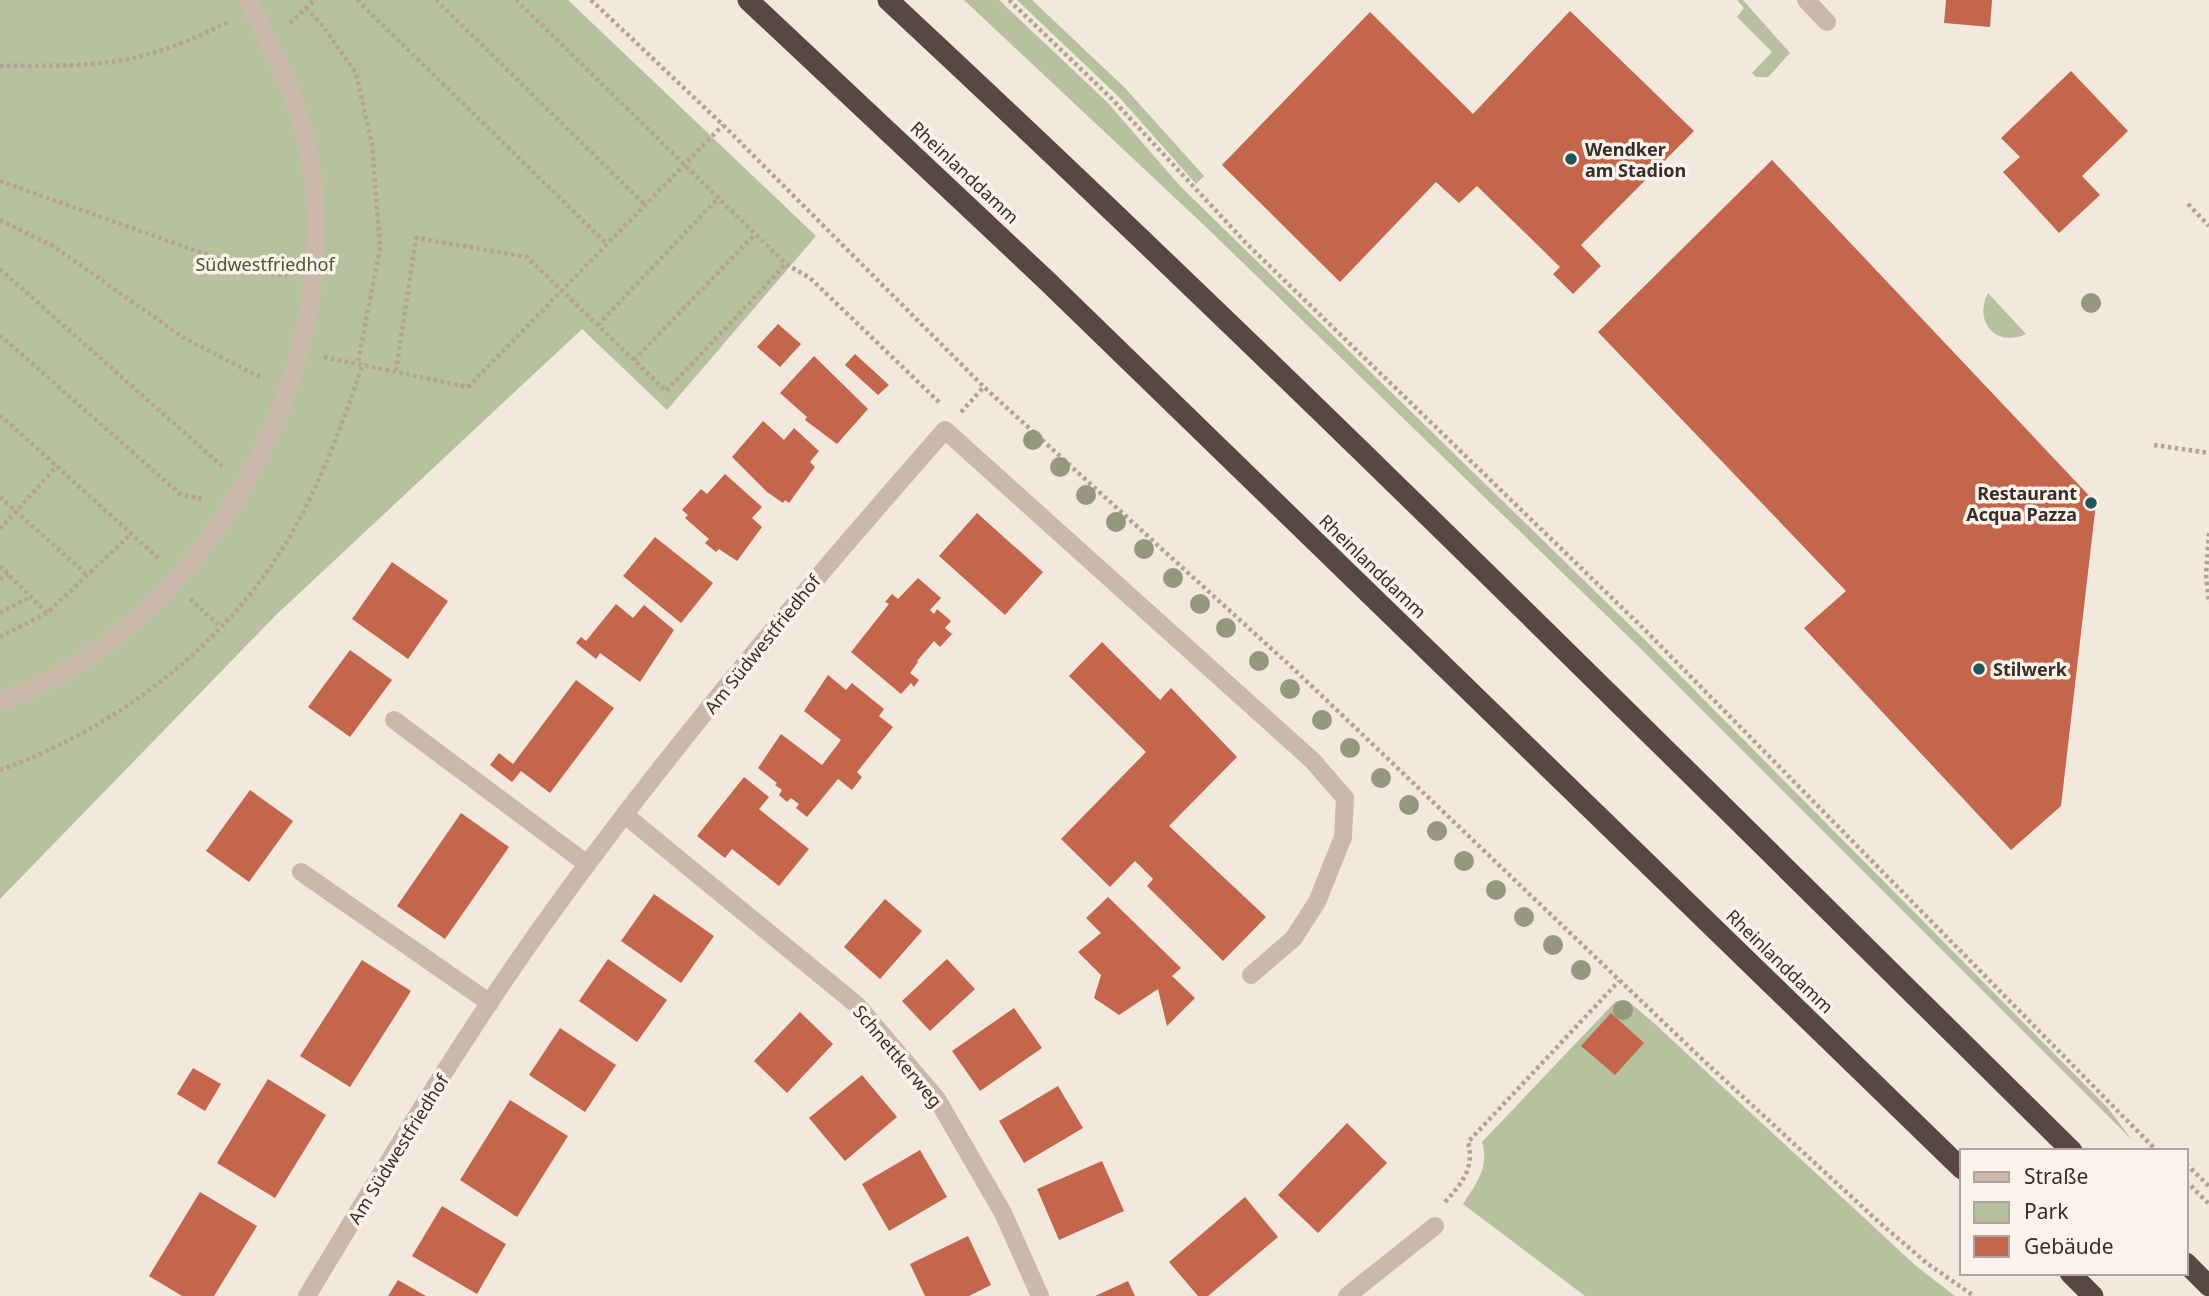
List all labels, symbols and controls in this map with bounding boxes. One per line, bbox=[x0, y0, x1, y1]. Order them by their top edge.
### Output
street label: Rheinlanddamm bbox=[906, 115, 1024, 229]
place label: Wendker am Stadion bbox=[1585, 137, 1686, 182]
marker: Wendker am Stadion bbox=[1563, 151, 1579, 167]
park label: Südwestfriedhof bbox=[195, 252, 335, 276]
place label: Restaurant Acqua Pazza bbox=[1966, 481, 2077, 526]
marker: Restaurant Acqua Pazza bbox=[2083, 495, 2099, 511]
street label: Rheinlanddamm bbox=[1314, 509, 1432, 623]
street label: Am Südwestfriedhof bbox=[698, 569, 826, 718]
place label: Stilwerk bbox=[1993, 657, 2068, 681]
marker: Stilwerk bbox=[1971, 661, 1987, 677]
street label: Rheinlanddamm bbox=[1721, 904, 1839, 1018]
street label: Schnettkerweg bbox=[848, 1000, 948, 1112]
street label: Am Südwestfriedhof bbox=[342, 1069, 454, 1228]
legend bbox=[1960, 1149, 2188, 1275]
text: Straße bbox=[2024, 1162, 2088, 1190]
text: Park bbox=[2024, 1197, 2069, 1225]
text: Gebäude bbox=[2024, 1232, 2114, 1260]

